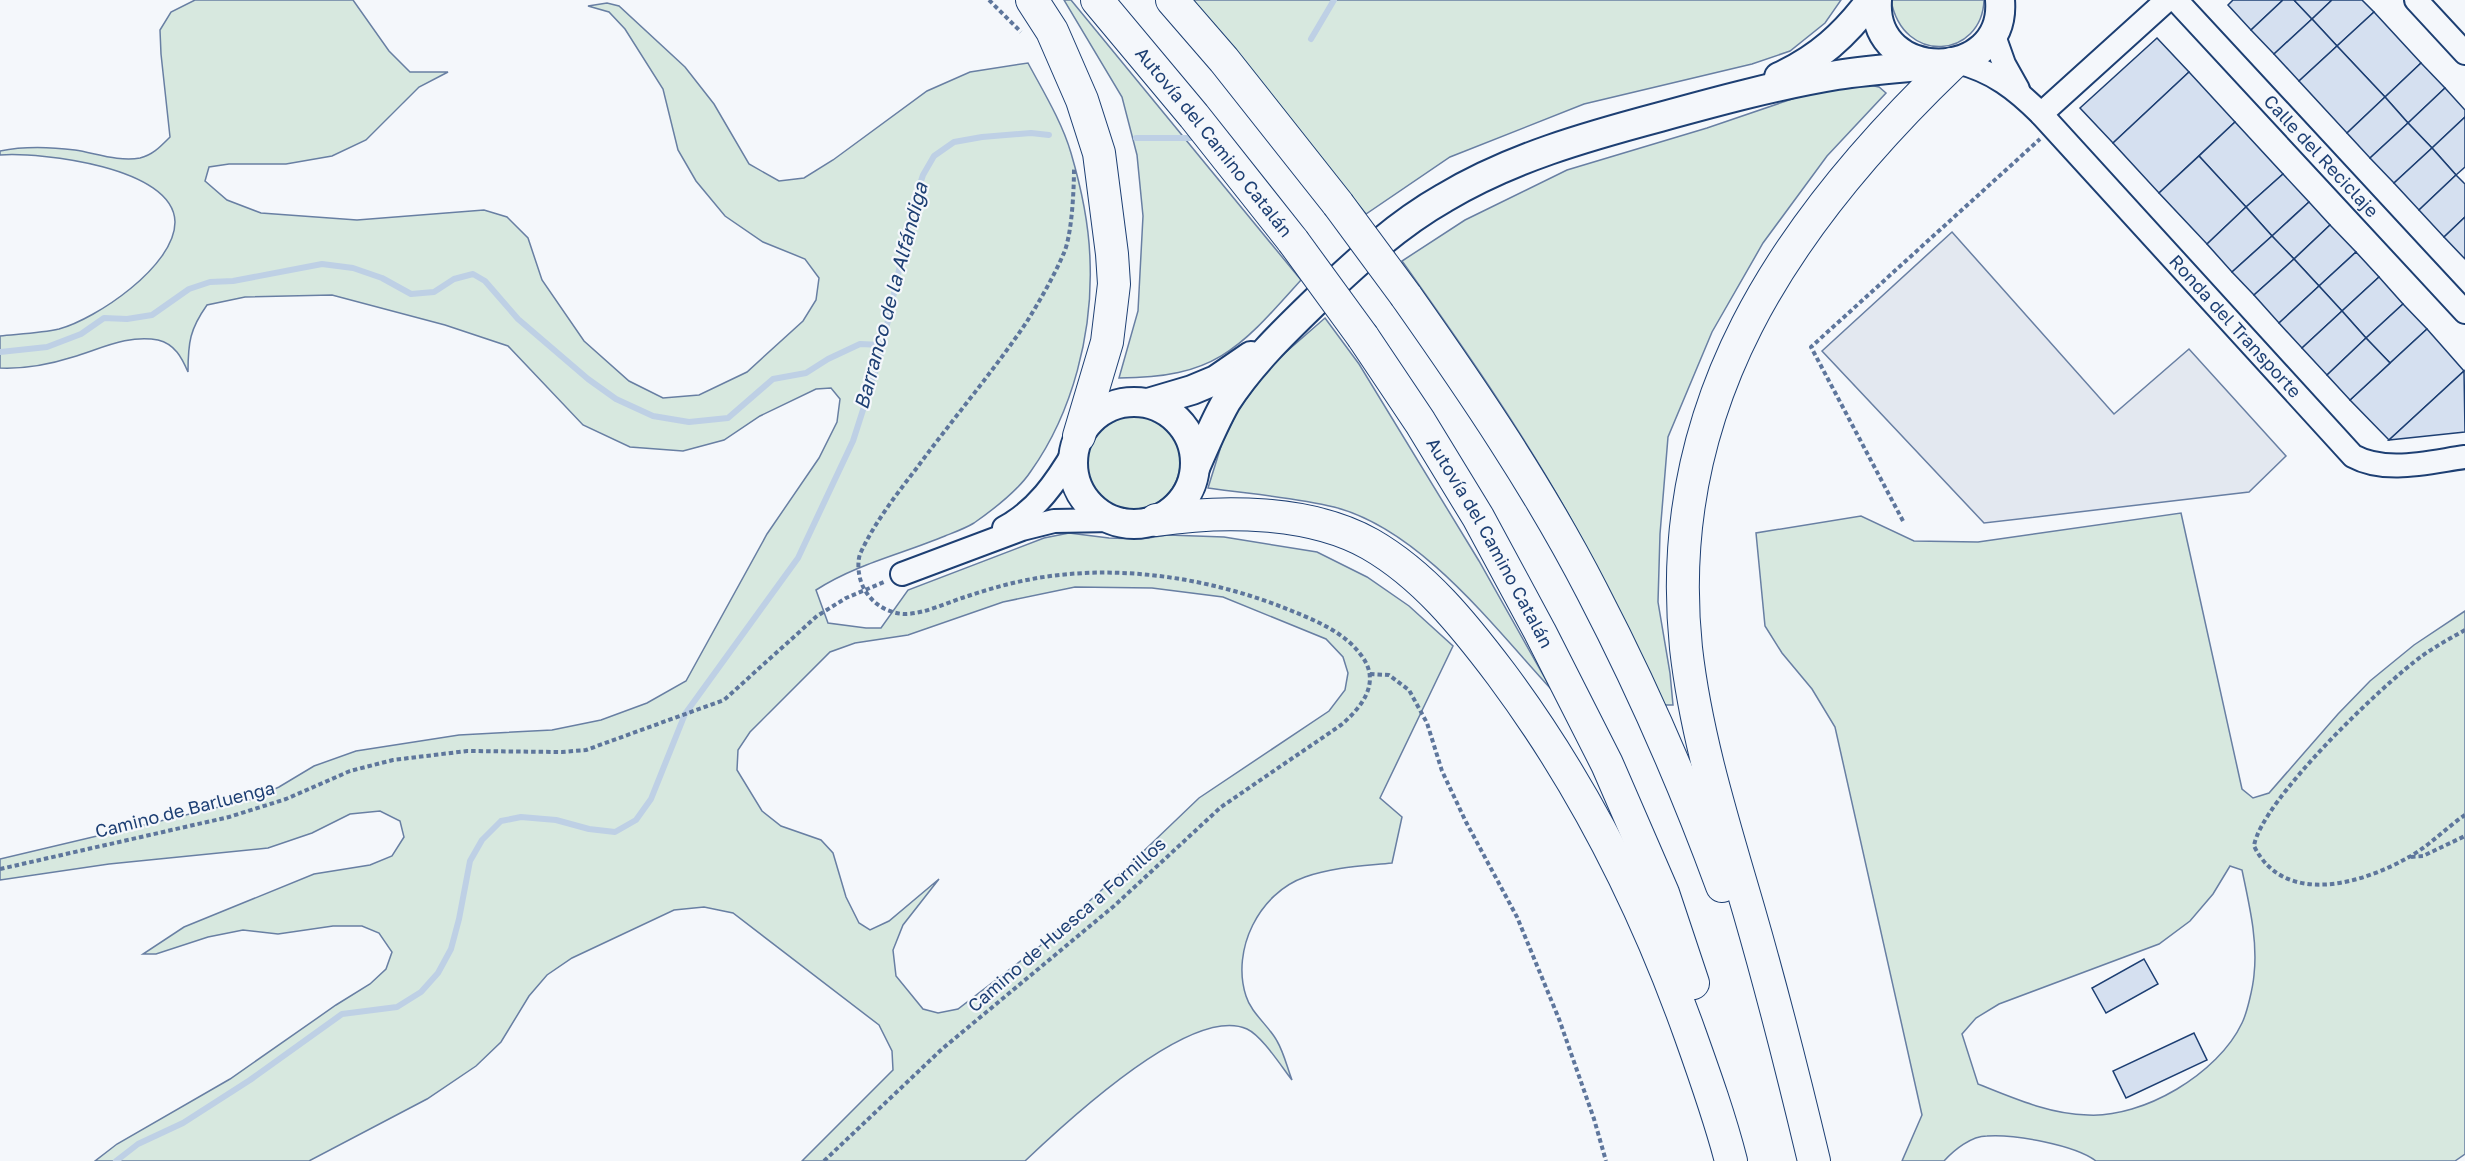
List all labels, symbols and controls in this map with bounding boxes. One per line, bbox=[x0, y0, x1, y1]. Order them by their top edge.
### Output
street label: Autovía del Camino Catalán bbox=[1131, 42, 1298, 241]
street label: Calle del Reciclaje bbox=[2259, 90, 2383, 221]
water label: Barranco de la Alfándiga bbox=[848, 179, 933, 412]
street label: Ronda del Transporte bbox=[2165, 250, 2306, 402]
street label: Autovía del Camino Catalán bbox=[1422, 433, 1558, 651]
street label: Camino de Barluenga bbox=[93, 776, 277, 842]
street label: Camino de Huesca a Fornillos bbox=[963, 832, 1170, 1016]

